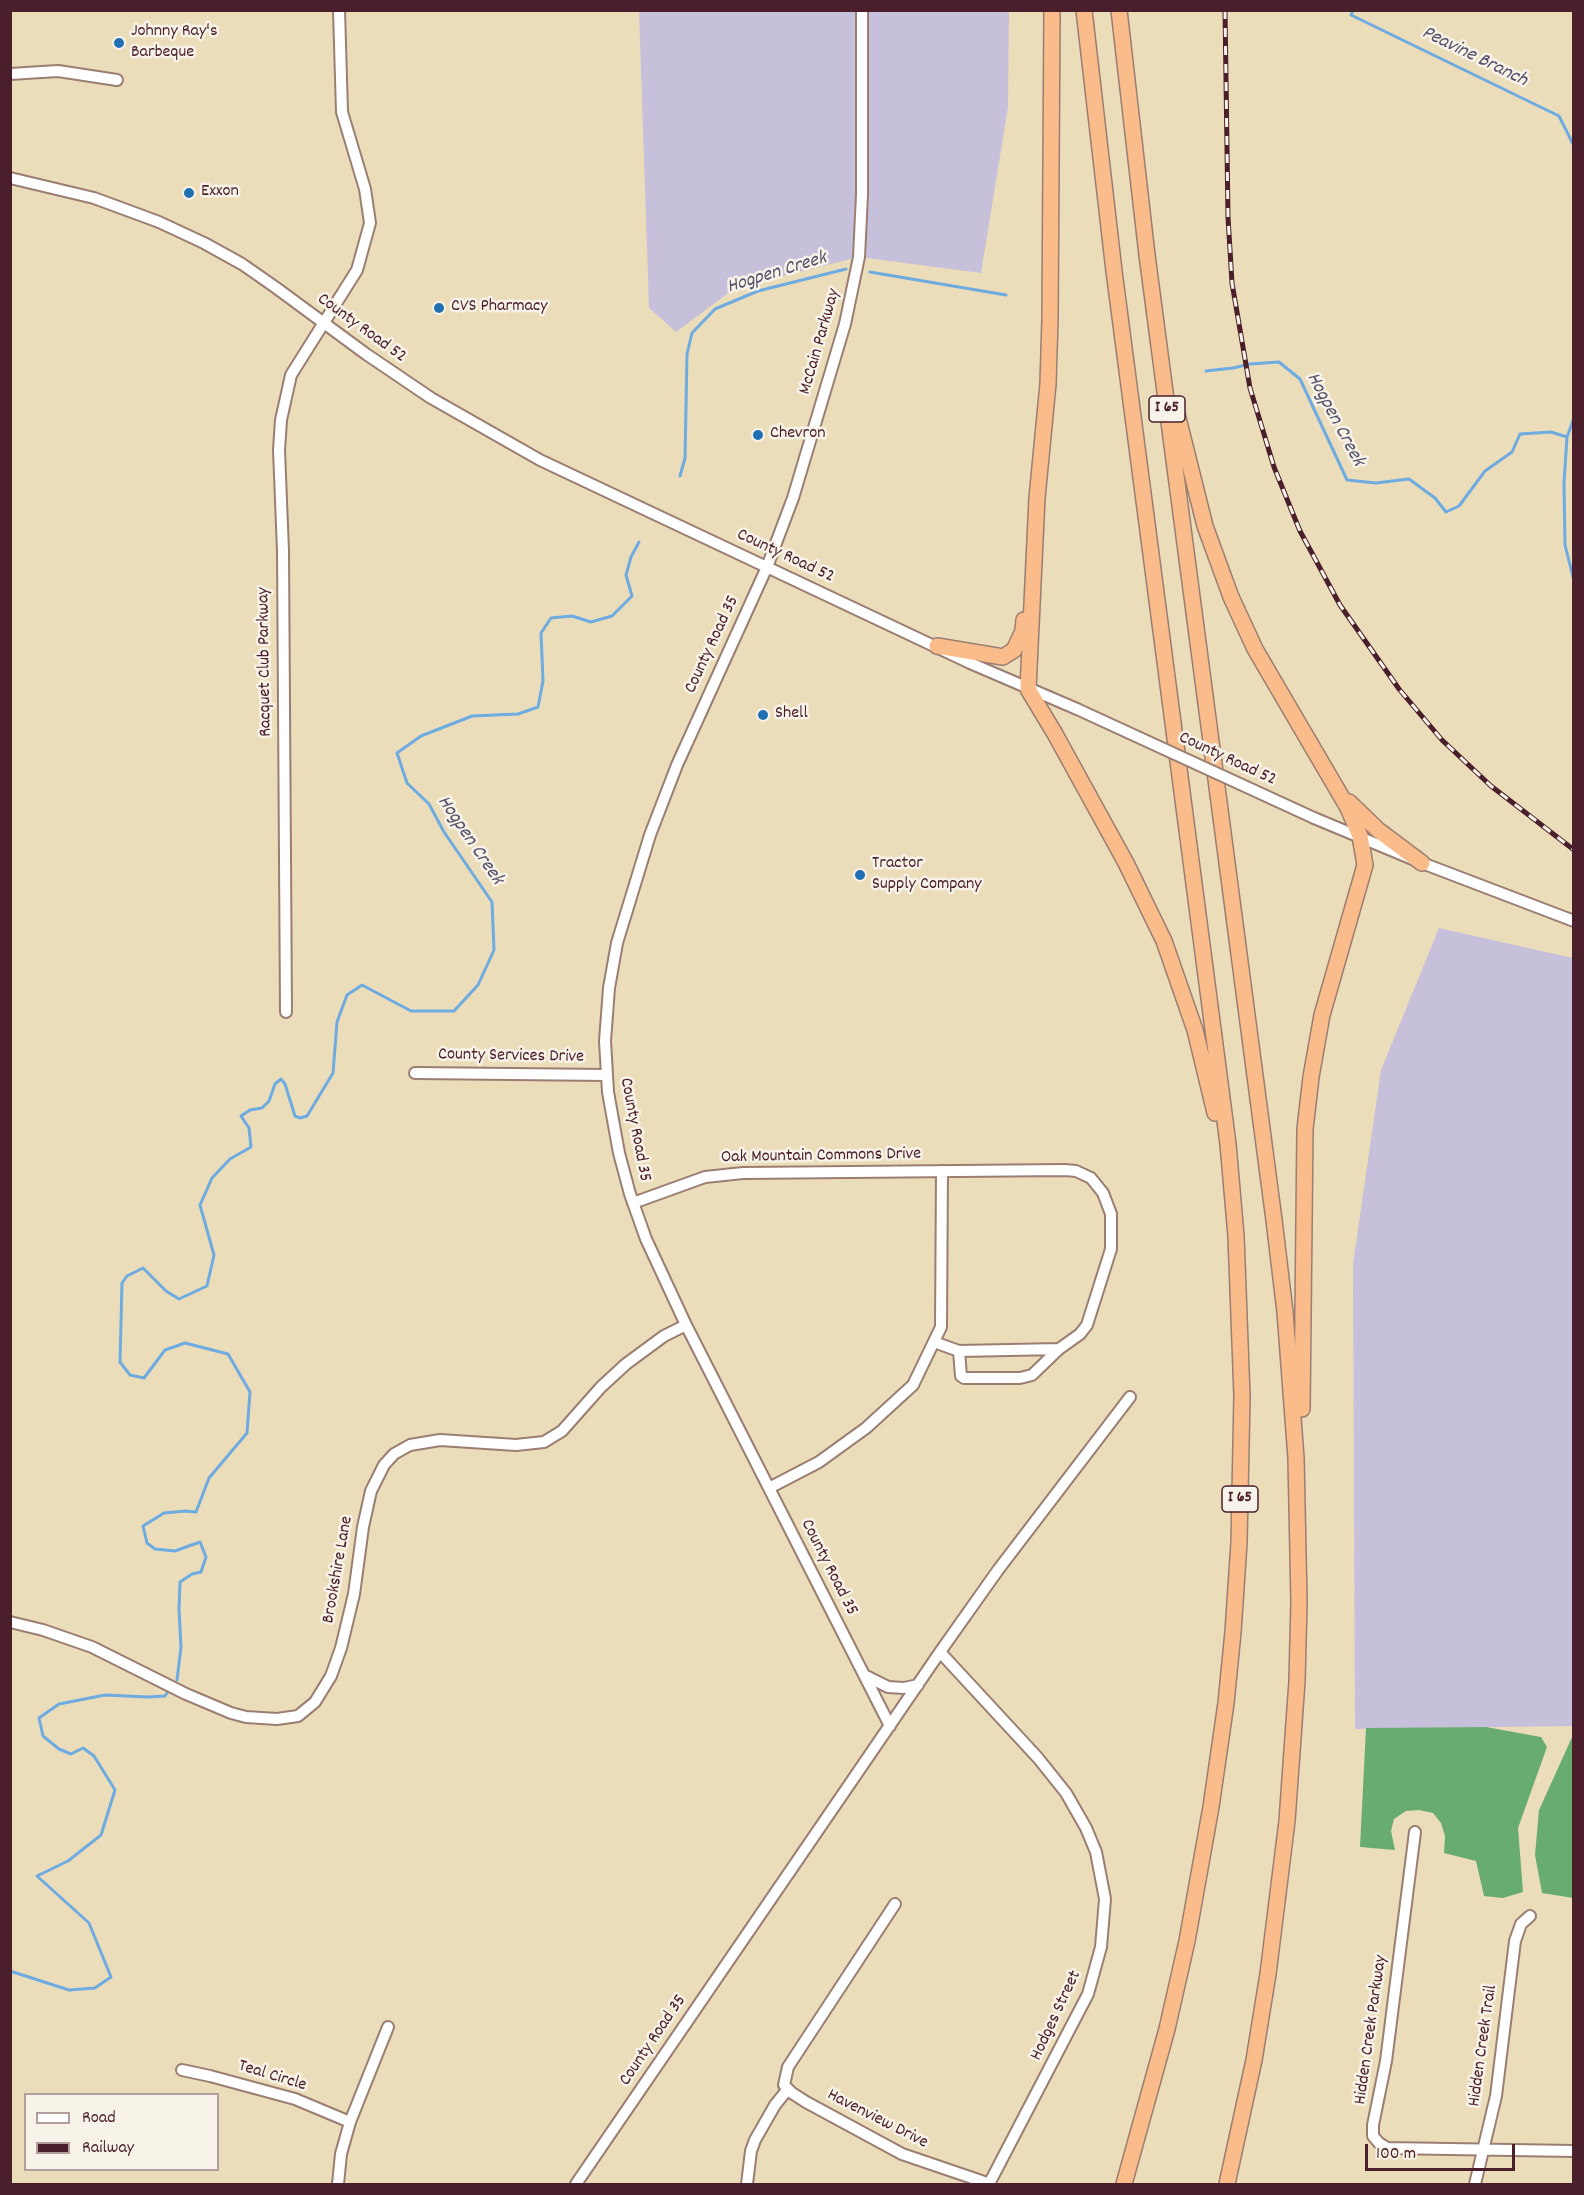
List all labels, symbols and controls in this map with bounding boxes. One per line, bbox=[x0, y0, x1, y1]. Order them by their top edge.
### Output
place label: Johnny Ray's Barbeque bbox=[131, 22, 217, 64]
water label: Peavine Branch bbox=[1417, 22, 1531, 94]
marker: Johnny Ray's Barbeque bbox=[112, 36, 126, 50]
place label: Exxon bbox=[201, 182, 239, 204]
marker: Exxon bbox=[182, 186, 196, 200]
water label: Hogpen Creek bbox=[724, 247, 830, 301]
street label: McCain Parkway bbox=[796, 287, 846, 397]
street label: County Road 52 bbox=[312, 289, 410, 369]
place label: CVS Pharmacy bbox=[451, 297, 547, 319]
marker: CVS Pharmacy bbox=[432, 301, 446, 315]
water label: Hogpen Creek bbox=[1299, 369, 1369, 471]
road number: I 65 bbox=[1149, 396, 1185, 422]
place label: Chevron bbox=[770, 424, 826, 446]
marker: Chevron bbox=[751, 428, 765, 442]
street label: County Road 52 bbox=[733, 525, 837, 589]
street label: Racquet Club Parkway bbox=[254, 587, 278, 737]
street label: County Road 35 bbox=[681, 593, 745, 697]
place label: Shell bbox=[775, 704, 808, 726]
marker: Shell bbox=[756, 708, 770, 722]
street label: County Road 52 bbox=[1175, 728, 1279, 792]
water label: Hogpen Creek bbox=[430, 792, 508, 890]
place label: Tractor Supply Company bbox=[872, 854, 982, 896]
marker: Tractor Supply Company bbox=[853, 868, 867, 882]
street label: County Services Drive bbox=[438, 1045, 584, 1069]
street label: County Road 35 bbox=[613, 1076, 655, 1184]
street label: Oak Mountain Commons Drive bbox=[721, 1144, 921, 1170]
road number: I 65 bbox=[1222, 1486, 1258, 1512]
street label: Brookshire Lane bbox=[319, 1515, 359, 1625]
street label: County Road 35 bbox=[795, 1516, 861, 1620]
street label: Hidden Creek Parkway bbox=[1351, 1954, 1393, 2106]
street label: Hodges Street bbox=[1027, 1968, 1087, 2064]
street label: Hidden Creek Trail bbox=[1465, 1984, 1503, 2108]
street label: County Road 35 bbox=[616, 1991, 692, 2091]
street label: Teal Circle bbox=[235, 2056, 309, 2098]
street label: Havenview Drive bbox=[823, 2085, 931, 2155]
legend bbox=[24, 2093, 219, 2171]
text: Road bbox=[82, 2106, 116, 2131]
scale bar bbox=[1368, 2132, 1518, 2170]
text: Railway bbox=[82, 2136, 134, 2161]
text: 100 m bbox=[1376, 2142, 1416, 2167]

